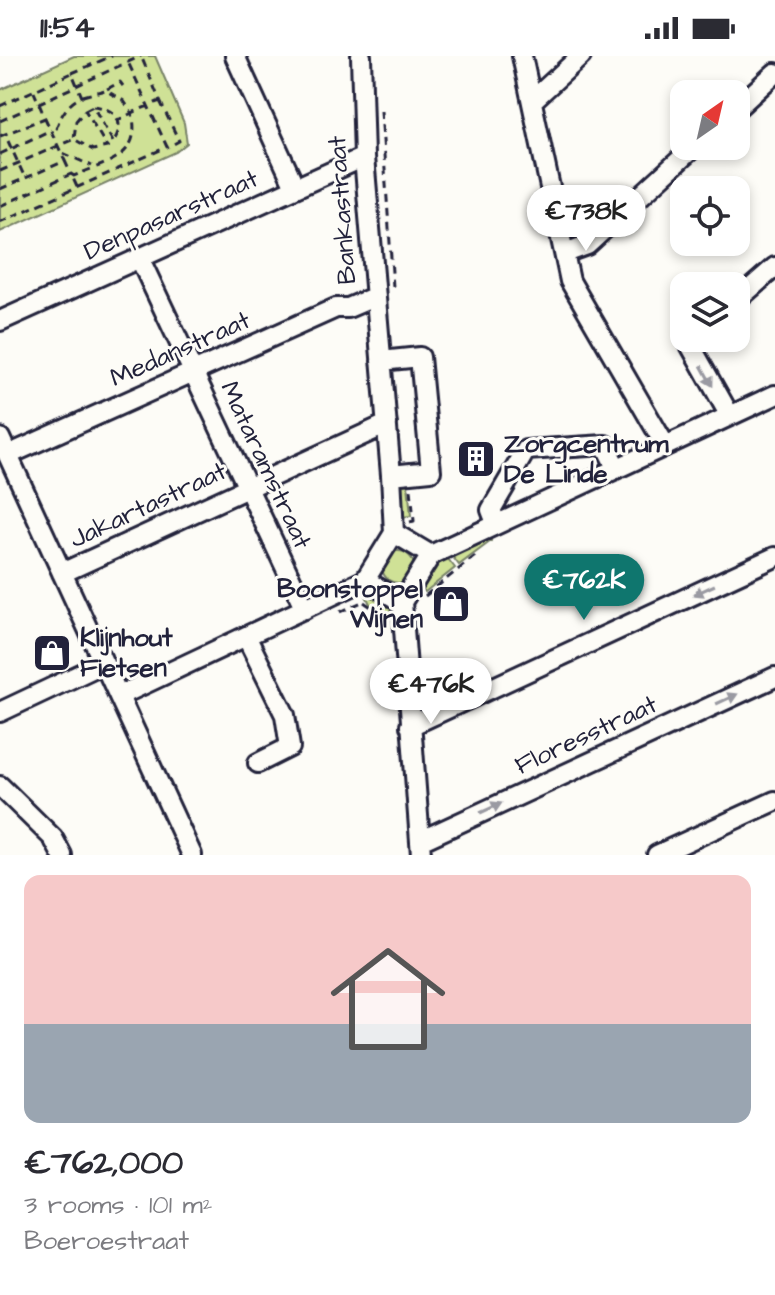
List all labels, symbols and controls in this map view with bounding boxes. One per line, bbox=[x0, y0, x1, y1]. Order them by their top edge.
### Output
text: 11:54 bbox=[40, 7, 94, 49]
north arrow bbox=[670, 80, 750, 160]
map controls bbox=[670, 80, 750, 352]
street label: Bankastraat bbox=[319, 134, 365, 285]
street label: Denpasarstraat bbox=[78, 160, 264, 270]
button: locate bbox=[670, 176, 750, 256]
pin: €738K bbox=[530, 185, 642, 253]
text: €738K bbox=[545, 193, 627, 229]
button: layers bbox=[670, 272, 750, 352]
street label: Medanstraat bbox=[104, 302, 256, 396]
one-way arrow bbox=[700, 365, 714, 387]
street label: Mataramstraat bbox=[211, 375, 321, 555]
place label: Zorgcentrum De Linde bbox=[504, 426, 669, 492]
building icon: Zorgcentrum De Linde bbox=[455, 438, 497, 480]
street label: Jakartastraat bbox=[64, 453, 233, 557]
pin: €762K bbox=[528, 554, 640, 622]
text: €762K bbox=[542, 562, 626, 598]
place label: Boonstoppel Wijnen bbox=[277, 571, 423, 637]
shop icon: Boonstoppel Wijnen bbox=[430, 583, 472, 625]
one-way arrow bbox=[692, 583, 716, 597]
place label: Klijnhout Fietsen bbox=[80, 620, 173, 686]
shop icon: Klijnhout Fietsen bbox=[31, 632, 73, 674]
pin: €476K bbox=[375, 658, 487, 726]
text: €476K bbox=[388, 666, 474, 702]
street label: Floresstraat bbox=[509, 686, 663, 784]
one-way arrow bbox=[715, 692, 738, 706]
one-way arrow bbox=[479, 801, 502, 815]
icon: home bbox=[316, 927, 460, 1071]
text: €762,000 bbox=[24, 1139, 183, 1187]
text: 3 rooms · 101 m² bbox=[24, 1187, 212, 1223]
text: Boeroestraat bbox=[24, 1223, 189, 1259]

